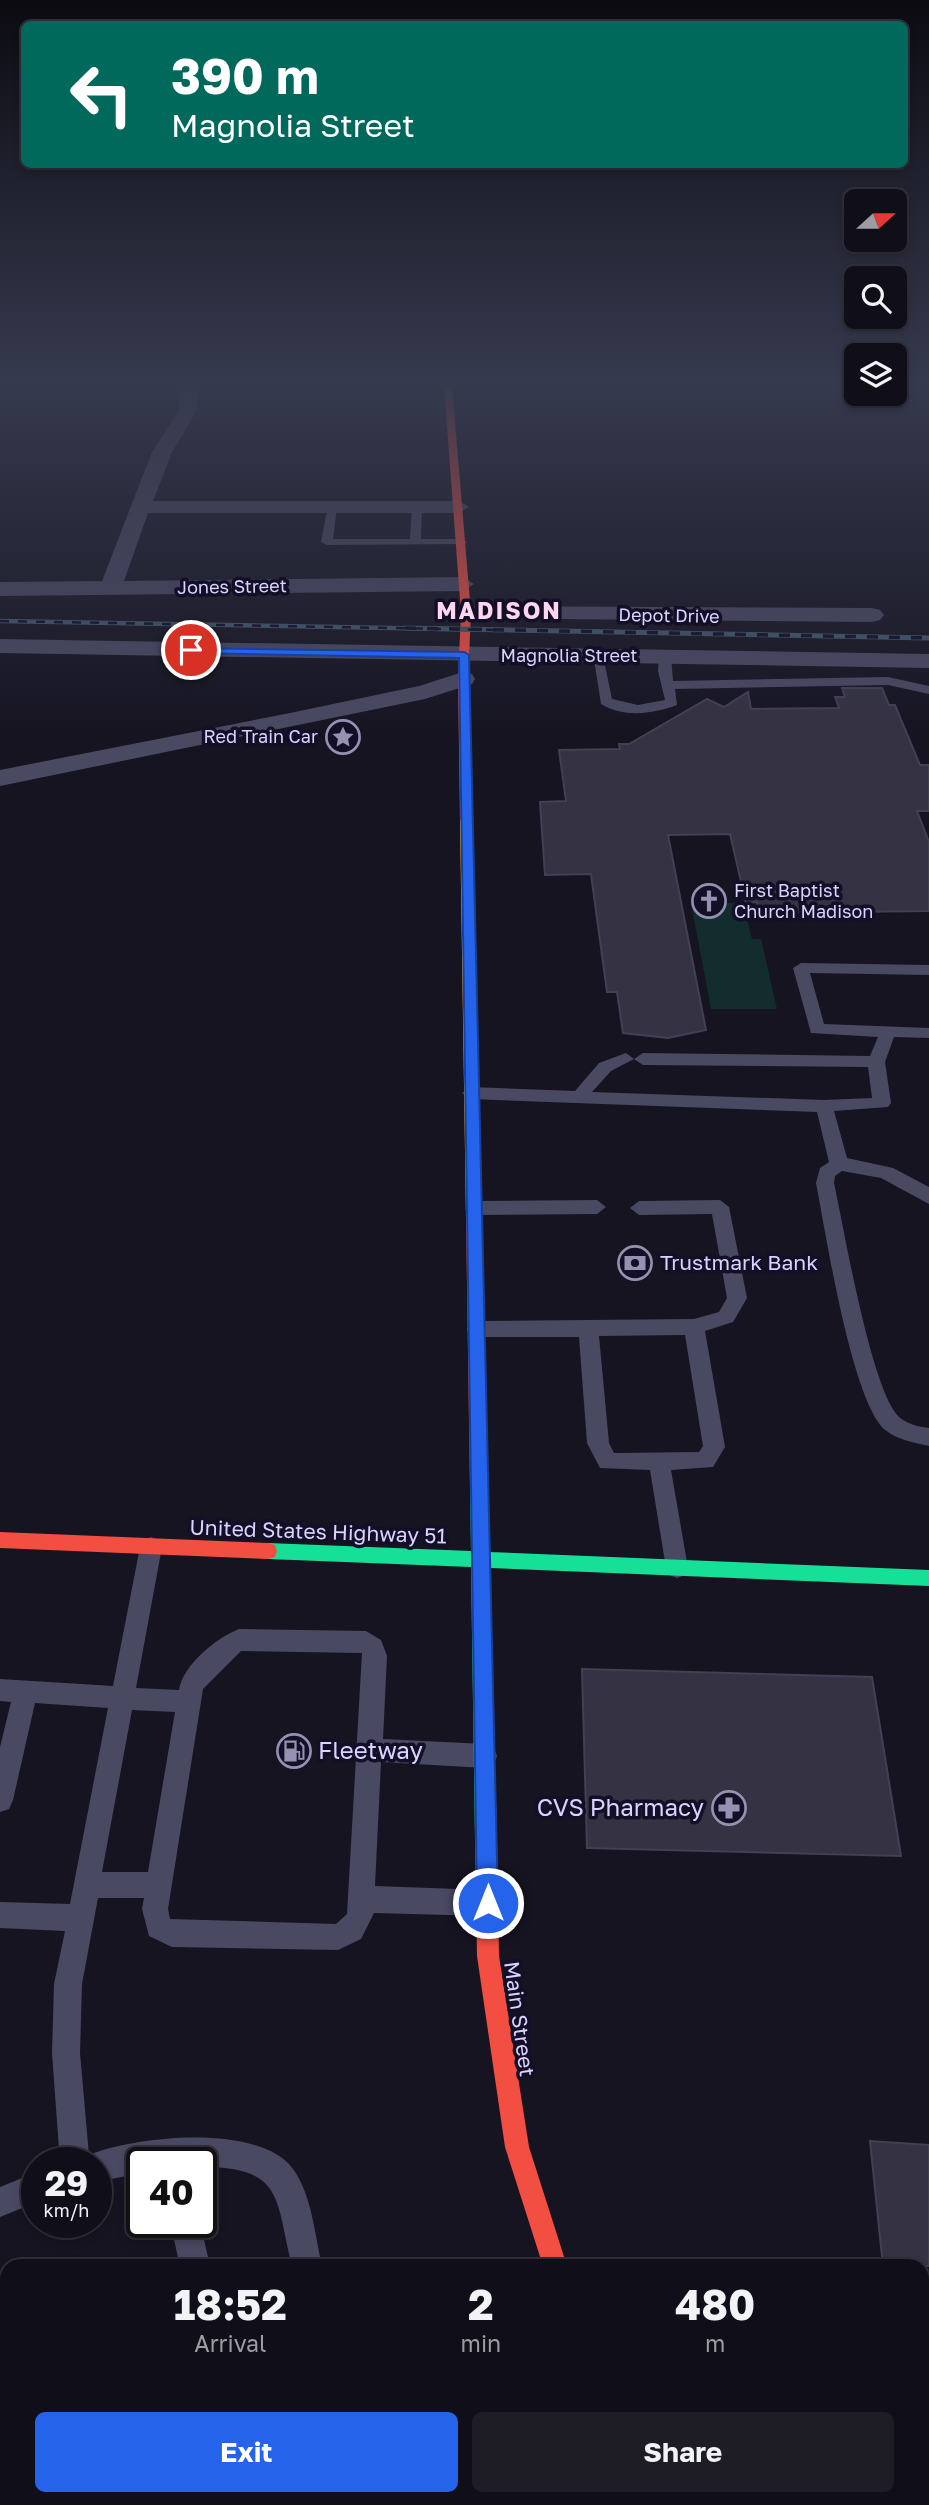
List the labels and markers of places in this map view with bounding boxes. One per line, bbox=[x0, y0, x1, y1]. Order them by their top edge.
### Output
pin bbox=[161, 620, 221, 680]
place icon: Red Train Car bbox=[324, 718, 362, 756]
place label: Red Train Car bbox=[204, 725, 318, 747]
place label: First Baptist Church Madison bbox=[734, 879, 873, 922]
church icon: First Baptist Church Madison bbox=[690, 882, 728, 920]
bank icon: Trustmark Bank bbox=[616, 1244, 654, 1282]
place label: Trustmark Bank bbox=[660, 1249, 818, 1275]
fuel station icon: Fleetway bbox=[275, 1732, 313, 1770]
place label: Fleetway bbox=[318, 1735, 423, 1764]
pharmacy icon: CVS Pharmacy bbox=[710, 1789, 748, 1827]
place label: CVS Pharmacy bbox=[537, 1792, 704, 1821]

